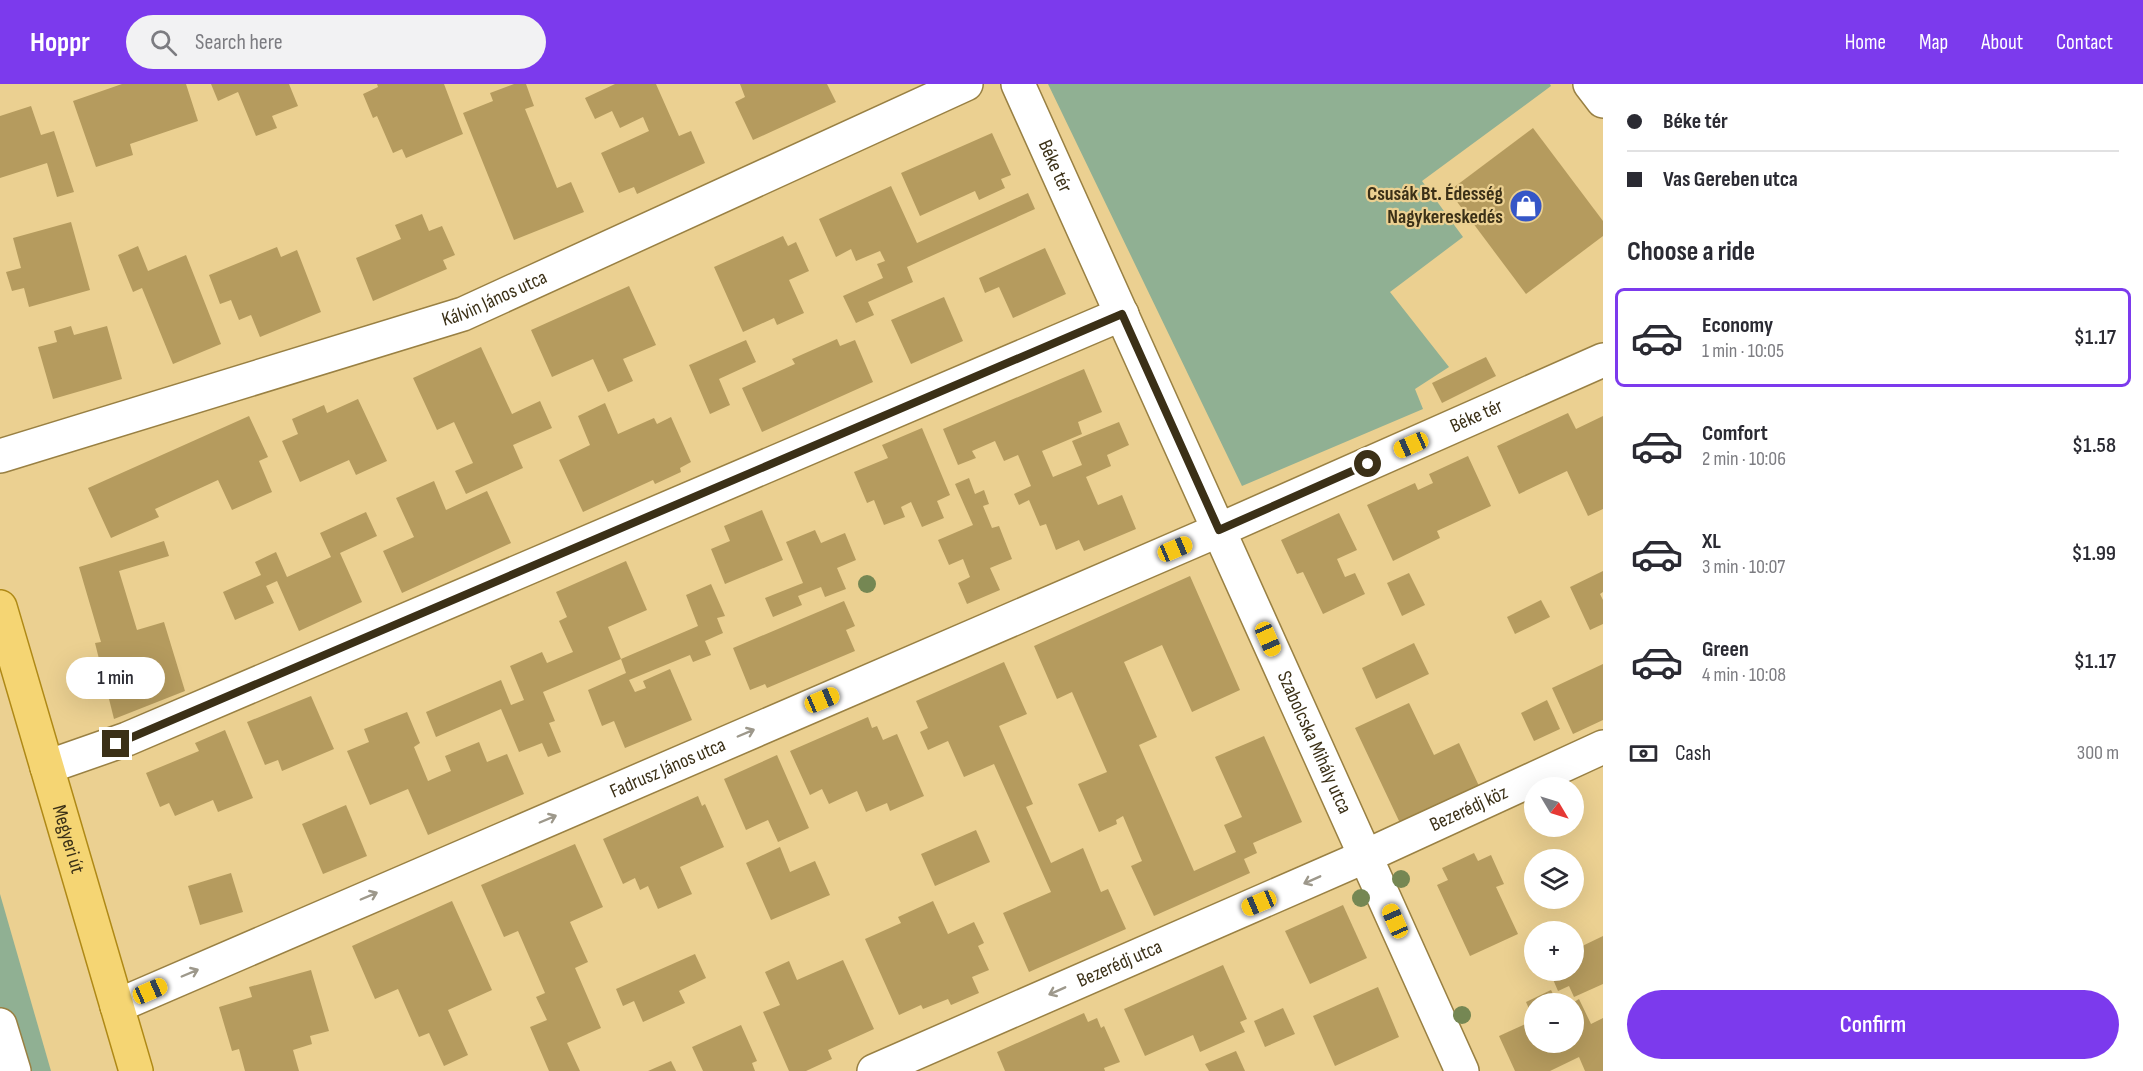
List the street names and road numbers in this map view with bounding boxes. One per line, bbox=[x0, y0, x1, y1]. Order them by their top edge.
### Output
street label: Béke tér bbox=[1033, 136, 1077, 196]
street label: Kálvin János utca bbox=[439, 265, 551, 332]
street label: Béke tér bbox=[1446, 394, 1507, 438]
street label: Szabolcska Mihály utca bbox=[1272, 667, 1357, 818]
street label: Fadrusz János utca bbox=[606, 733, 729, 804]
street label: Bezerédj köz bbox=[1426, 780, 1512, 837]
street label: Megyeri út bbox=[47, 802, 89, 876]
street label: Bezerédj utca bbox=[1073, 935, 1166, 993]

